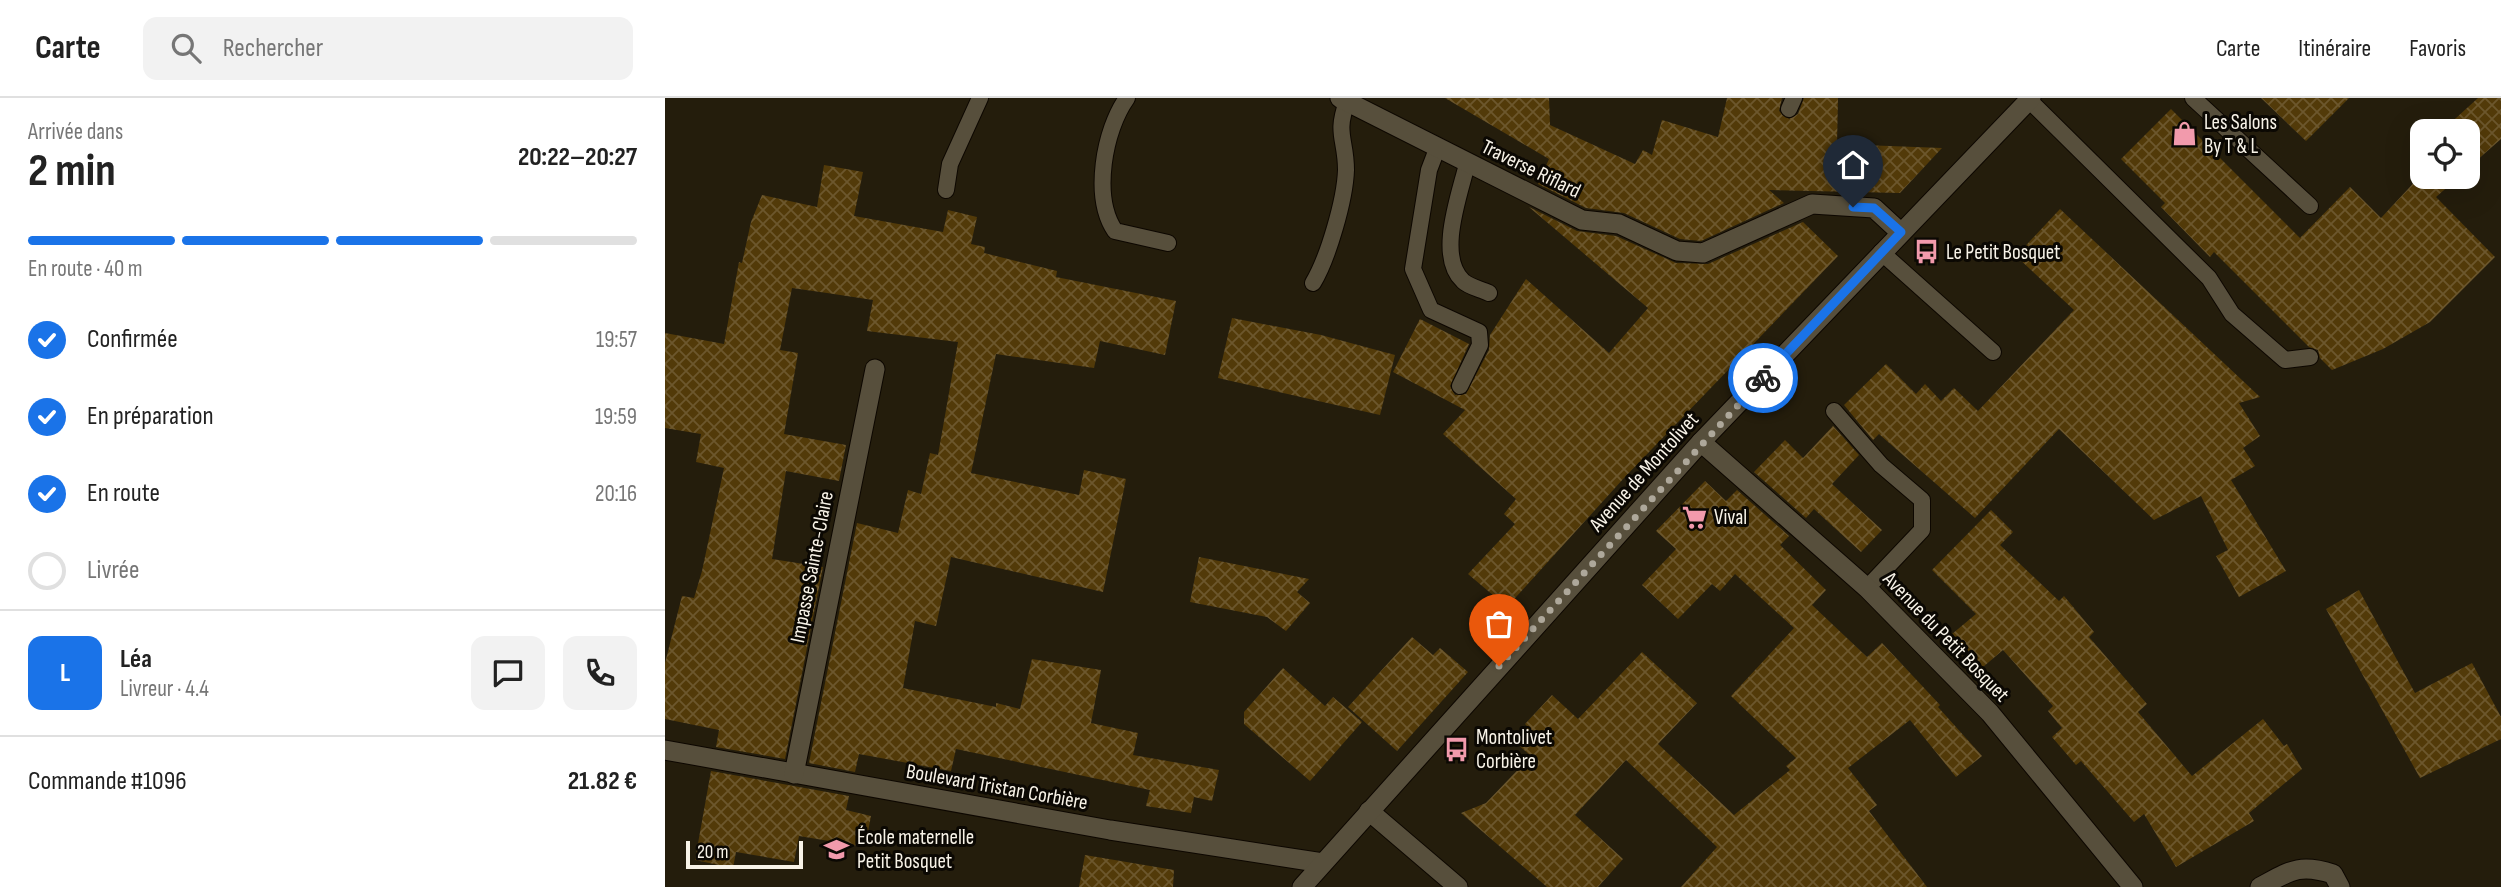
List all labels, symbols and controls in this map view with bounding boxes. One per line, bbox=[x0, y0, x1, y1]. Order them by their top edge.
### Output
search box bbox=[143, 17, 633, 80]
text: Carte bbox=[35, 28, 101, 68]
icon: search bbox=[167, 29, 205, 67]
text: Rechercher bbox=[223, 33, 323, 64]
text: Carte bbox=[2216, 34, 2260, 63]
text: Itinéraire bbox=[2298, 34, 2371, 63]
text: Favoris bbox=[2409, 34, 2466, 63]
place label: Les Salons By T & L bbox=[2204, 110, 2277, 159]
text: Arrivée dans bbox=[28, 118, 123, 146]
map controls bbox=[2410, 119, 2480, 189]
button: locate bbox=[2410, 119, 2480, 189]
shop icon: Les Salons By T & L bbox=[2170, 120, 2198, 148]
street label: Traverse Riflard bbox=[1477, 134, 1585, 204]
pin bbox=[1823, 135, 1883, 207]
text: 20:22–20:27 bbox=[518, 142, 637, 173]
text: 2 min bbox=[28, 144, 116, 199]
icon: home bbox=[1834, 146, 1872, 184]
bus stop icon: Le Petit Bosquet bbox=[1912, 238, 1940, 266]
place label: Le Petit Bosquet bbox=[1946, 240, 2061, 265]
text: En route · 40 m bbox=[28, 255, 143, 283]
icon: check bbox=[28, 321, 66, 359]
text: Confirmée bbox=[87, 324, 178, 355]
text: 19:57 bbox=[596, 326, 637, 354]
courier bbox=[1728, 343, 1798, 413]
icon: bike bbox=[1744, 359, 1782, 397]
icon: check bbox=[28, 398, 66, 436]
text: En préparation bbox=[87, 401, 214, 432]
text: 19:59 bbox=[595, 403, 637, 431]
street label: Avenue de Montolivet bbox=[1583, 407, 1704, 537]
icon: check bbox=[28, 475, 66, 513]
text: En route bbox=[87, 478, 160, 509]
text: 20:16 bbox=[595, 480, 637, 508]
street label: Impasse Sainte-Claire bbox=[785, 489, 839, 645]
supermarket icon: Vival bbox=[1680, 503, 1708, 531]
place label: Vival bbox=[1714, 505, 1747, 530]
text: Livrée bbox=[87, 555, 139, 586]
street label: Avenue du Petit Bosquet bbox=[1877, 566, 2014, 707]
pin bbox=[1469, 594, 1529, 666]
icon: bag bbox=[1480, 605, 1518, 643]
button: chat bbox=[471, 636, 545, 710]
button: phone bbox=[563, 636, 637, 710]
text: Léa bbox=[120, 644, 152, 675]
text: L bbox=[60, 658, 70, 689]
text: Livreur · 4.4 bbox=[120, 675, 209, 703]
place label: Montolivet Corbière bbox=[1476, 725, 1552, 774]
bus stop icon: Montolivet Corbière bbox=[1442, 735, 1470, 763]
street label: Boulevard Tristan Corbière bbox=[904, 759, 1090, 815]
text: Commande #1096 bbox=[28, 766, 187, 797]
text: 21.82 € bbox=[568, 766, 637, 797]
place label: École maternelle Petit Bosquet bbox=[857, 825, 974, 874]
school or university icon: École maternelle Petit Bosquet bbox=[823, 835, 851, 863]
scale bar bbox=[686, 838, 803, 870]
text: 20 m bbox=[697, 841, 729, 864]

